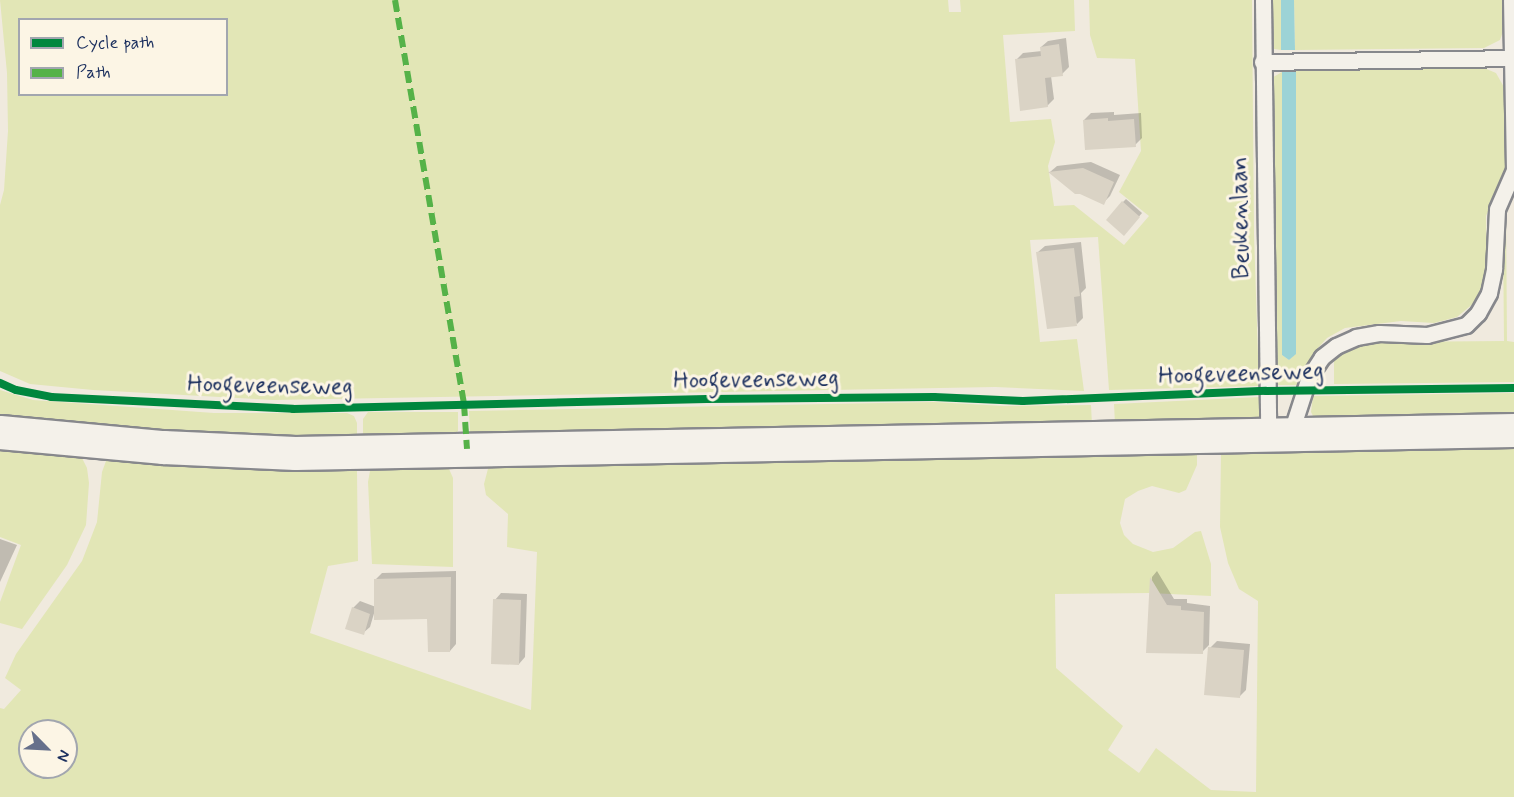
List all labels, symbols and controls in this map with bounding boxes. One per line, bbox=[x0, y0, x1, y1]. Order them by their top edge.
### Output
legend bbox=[18, 18, 228, 96]
text: Cycle path bbox=[76, 31, 154, 55]
text: Path bbox=[76, 61, 111, 85]
street label: Beukenlaan bbox=[1226, 157, 1256, 279]
street label: Hoogeveenseweg bbox=[1158, 357, 1324, 391]
street label: Hoogeveenseweg bbox=[673, 364, 839, 396]
street label: Hoogeveenseweg bbox=[187, 370, 353, 402]
north arrow bbox=[18, 719, 78, 779]
text: N bbox=[51, 747, 75, 765]

